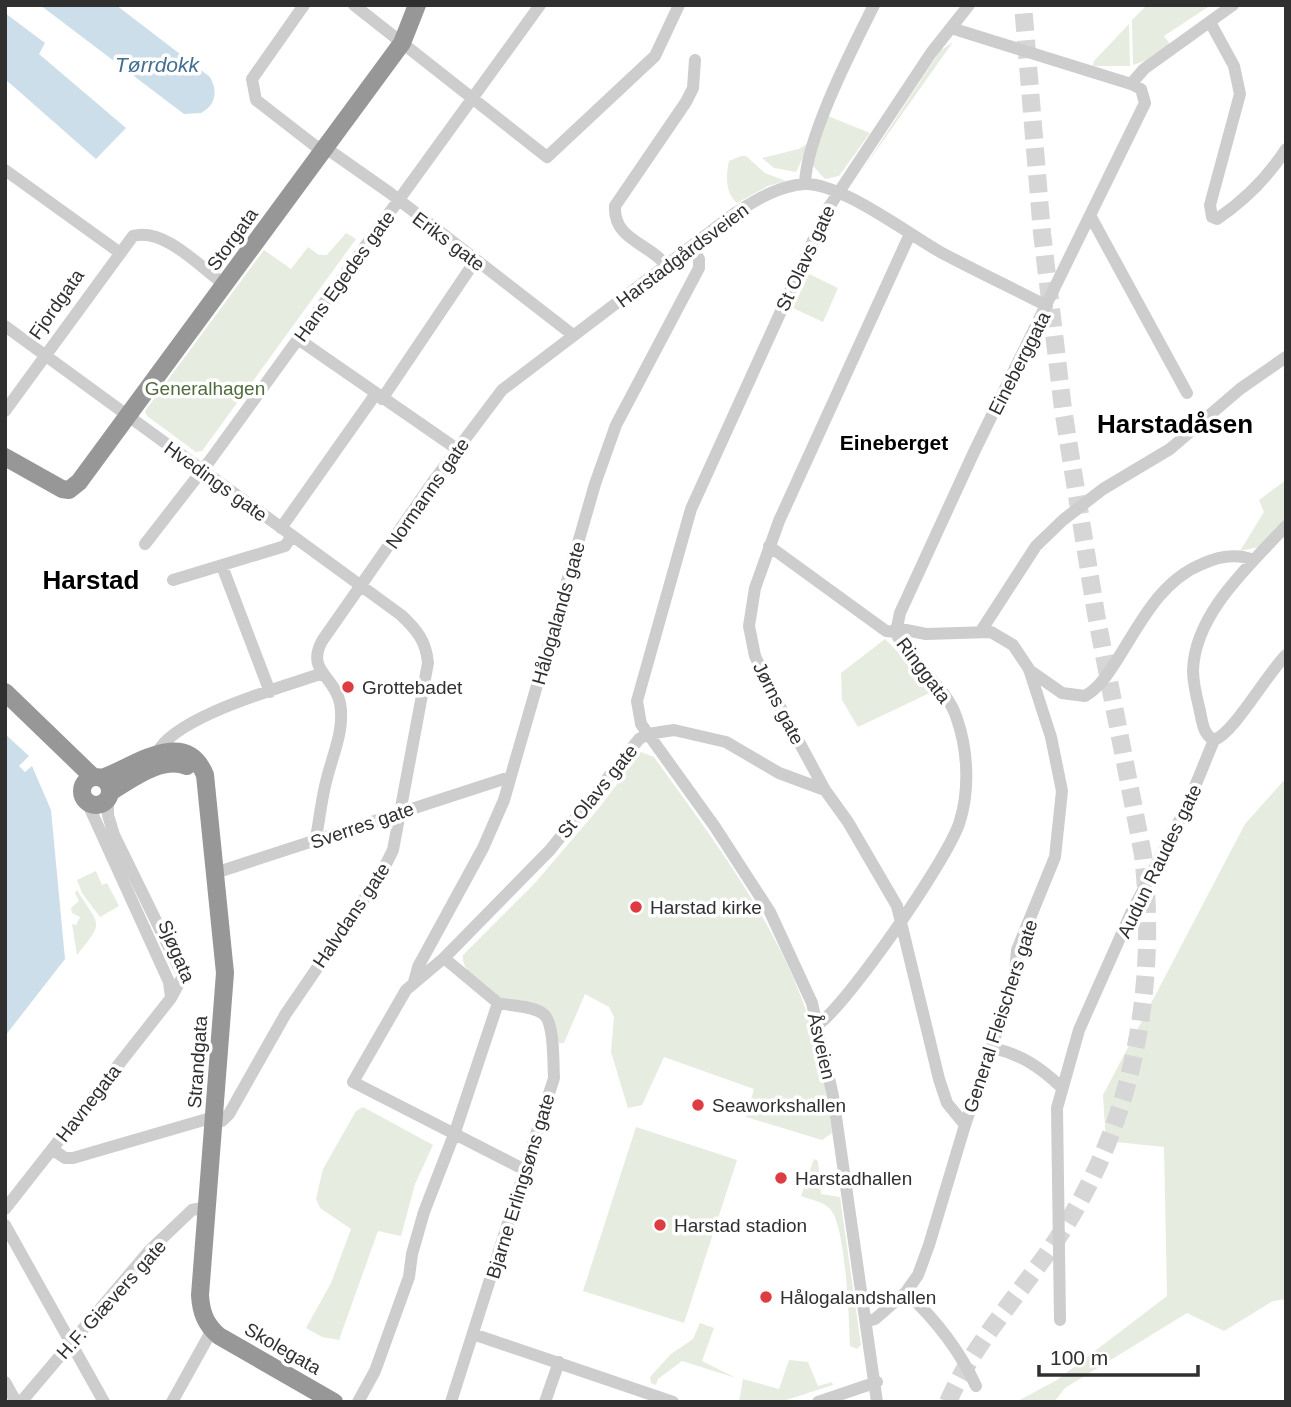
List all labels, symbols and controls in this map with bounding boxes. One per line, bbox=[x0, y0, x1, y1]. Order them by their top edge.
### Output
water label: Tørrdokk bbox=[115, 53, 201, 76]
street label: Harstadgårdsveien bbox=[612, 199, 752, 312]
street label: St Olavs gate bbox=[772, 202, 839, 314]
street label: Storgata bbox=[203, 204, 262, 275]
street label: Hans Egedes gate bbox=[290, 207, 399, 346]
street label: Eriks gate bbox=[409, 208, 489, 275]
street label: Fjordgata bbox=[25, 265, 88, 343]
street label: Eineberggata bbox=[984, 308, 1055, 418]
park label: Generalhagen bbox=[145, 378, 265, 399]
district label: Harstadåsen bbox=[1097, 409, 1253, 439]
district label: Eineberget bbox=[840, 431, 948, 454]
street label: Normanns gate bbox=[382, 434, 473, 553]
street label: Hvedings gate bbox=[160, 437, 271, 526]
street label: Hålogalands gate bbox=[528, 539, 589, 687]
district label: Harstad bbox=[43, 565, 139, 595]
street label: Ringgata bbox=[892, 634, 955, 707]
street label: Jørns gate bbox=[749, 658, 808, 748]
place label: Grottebadet bbox=[362, 677, 463, 698]
marker: Grottebadet bbox=[340, 679, 356, 695]
street label: St Olavs gate bbox=[553, 740, 641, 842]
street label: Audun Raudes gate bbox=[1113, 781, 1206, 941]
street label: Sverres gate bbox=[308, 798, 417, 853]
street label: Halvdans gate bbox=[309, 859, 394, 972]
place label: Harstad kirke bbox=[650, 897, 762, 918]
marker: Harstad kirke bbox=[628, 899, 644, 915]
street label: Sjøgata bbox=[154, 917, 199, 986]
street label: General Fleischers gate bbox=[959, 917, 1042, 1115]
street label: Åsveien bbox=[804, 1011, 839, 1081]
street label: Strandgata bbox=[184, 1015, 211, 1109]
street label: Havnegata bbox=[52, 1060, 125, 1146]
street label: Bjarne Erlingsøns gate bbox=[482, 1091, 559, 1281]
place label: Seaworkshallen bbox=[712, 1095, 846, 1116]
marker: Seaworkshallen bbox=[690, 1097, 706, 1113]
place label: Harstadhallen bbox=[795, 1168, 912, 1189]
marker: Harstadhallen bbox=[773, 1170, 789, 1186]
place label: Harstad stadion bbox=[674, 1215, 807, 1236]
marker: Harstad stadion bbox=[652, 1217, 668, 1233]
street label: H.F. Giævers gate bbox=[52, 1235, 170, 1363]
place label: Hålogalandshallen bbox=[780, 1287, 936, 1308]
marker: Hålogalandshallen bbox=[758, 1289, 774, 1305]
street label: Skolegata bbox=[241, 1318, 325, 1379]
scale bar bbox=[1039, 1334, 1198, 1378]
text: 100 m bbox=[1050, 1346, 1108, 1369]

